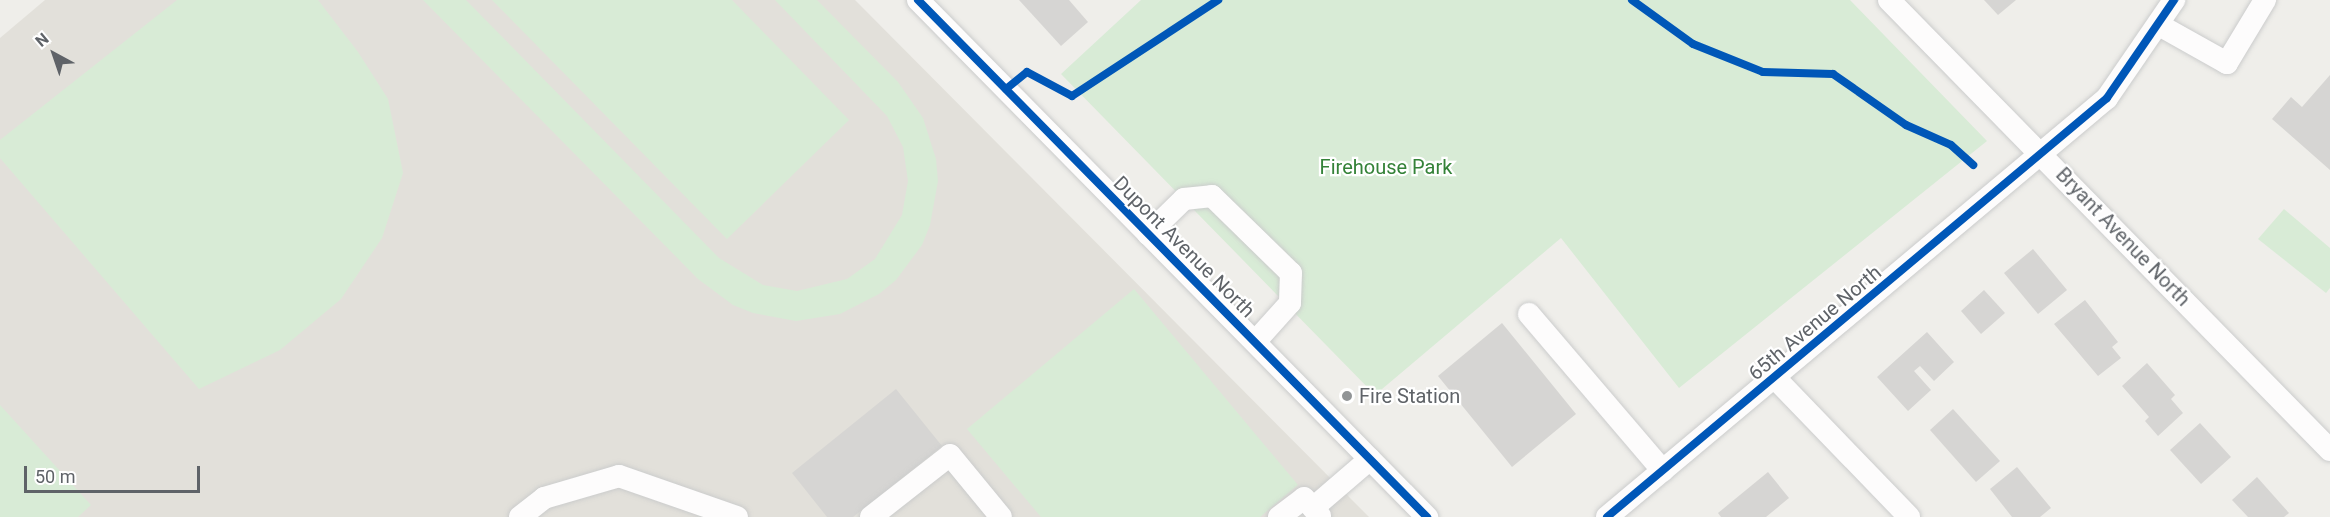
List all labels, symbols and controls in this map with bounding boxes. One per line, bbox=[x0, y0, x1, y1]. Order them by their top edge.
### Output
north arrow bbox=[24, 24, 84, 84]
text: N bbox=[32, 29, 53, 51]
park label: Firehouse Park bbox=[1320, 155, 1452, 179]
street label: Bryant Avenue North bbox=[2051, 163, 2195, 311]
street label: Dupont Avenue North bbox=[1108, 171, 1260, 323]
street label: 65th Avenue North bbox=[1744, 261, 1886, 385]
place label: Fire Station bbox=[1359, 384, 1460, 408]
marker: Fire Station bbox=[1340, 389, 1354, 403]
scale bar bbox=[27, 454, 202, 492]
text: 50 m bbox=[35, 466, 75, 487]

